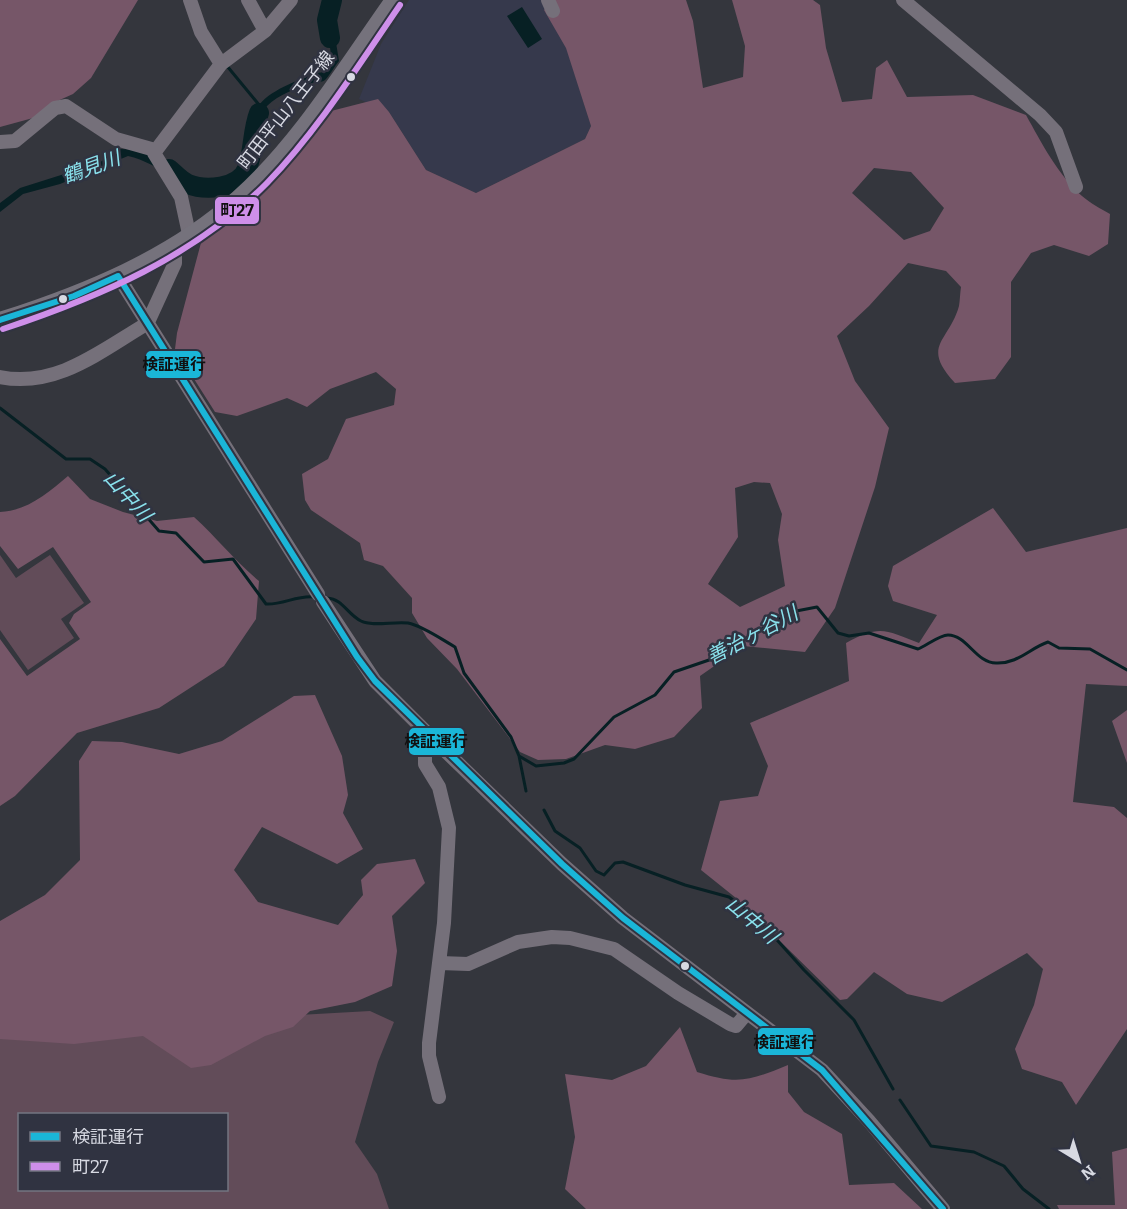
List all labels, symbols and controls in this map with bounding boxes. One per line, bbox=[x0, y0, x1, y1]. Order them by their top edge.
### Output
street label: 町田平山八王子線 bbox=[233, 46, 339, 174]
unlabelled marker bbox=[345, 71, 357, 83]
water label: 鶴見川 bbox=[59, 145, 125, 189]
line badge: 町27 bbox=[214, 196, 260, 225]
text: 町27 bbox=[220, 201, 254, 220]
unlabelled marker bbox=[57, 293, 69, 305]
line badge: 検証運行 bbox=[145, 350, 202, 379]
text: 検証運行 bbox=[142, 355, 206, 374]
water label: 山中川 bbox=[99, 466, 158, 528]
water label: 善治ヶ谷川 bbox=[702, 600, 804, 669]
line badge: 検証運行 bbox=[408, 727, 465, 756]
text: 検証運行 bbox=[404, 732, 468, 751]
water label: 山中川 bbox=[721, 892, 784, 950]
unlabelled marker bbox=[679, 960, 691, 972]
line badge: 検証運行 bbox=[757, 1027, 814, 1056]
text: 検証運行 bbox=[753, 1033, 817, 1052]
legend bbox=[18, 1113, 228, 1191]
text: 検証運行 bbox=[72, 1126, 144, 1148]
north arrow bbox=[1049, 1131, 1109, 1191]
text: 町27 bbox=[72, 1156, 109, 1178]
text: N bbox=[1077, 1161, 1099, 1184]

